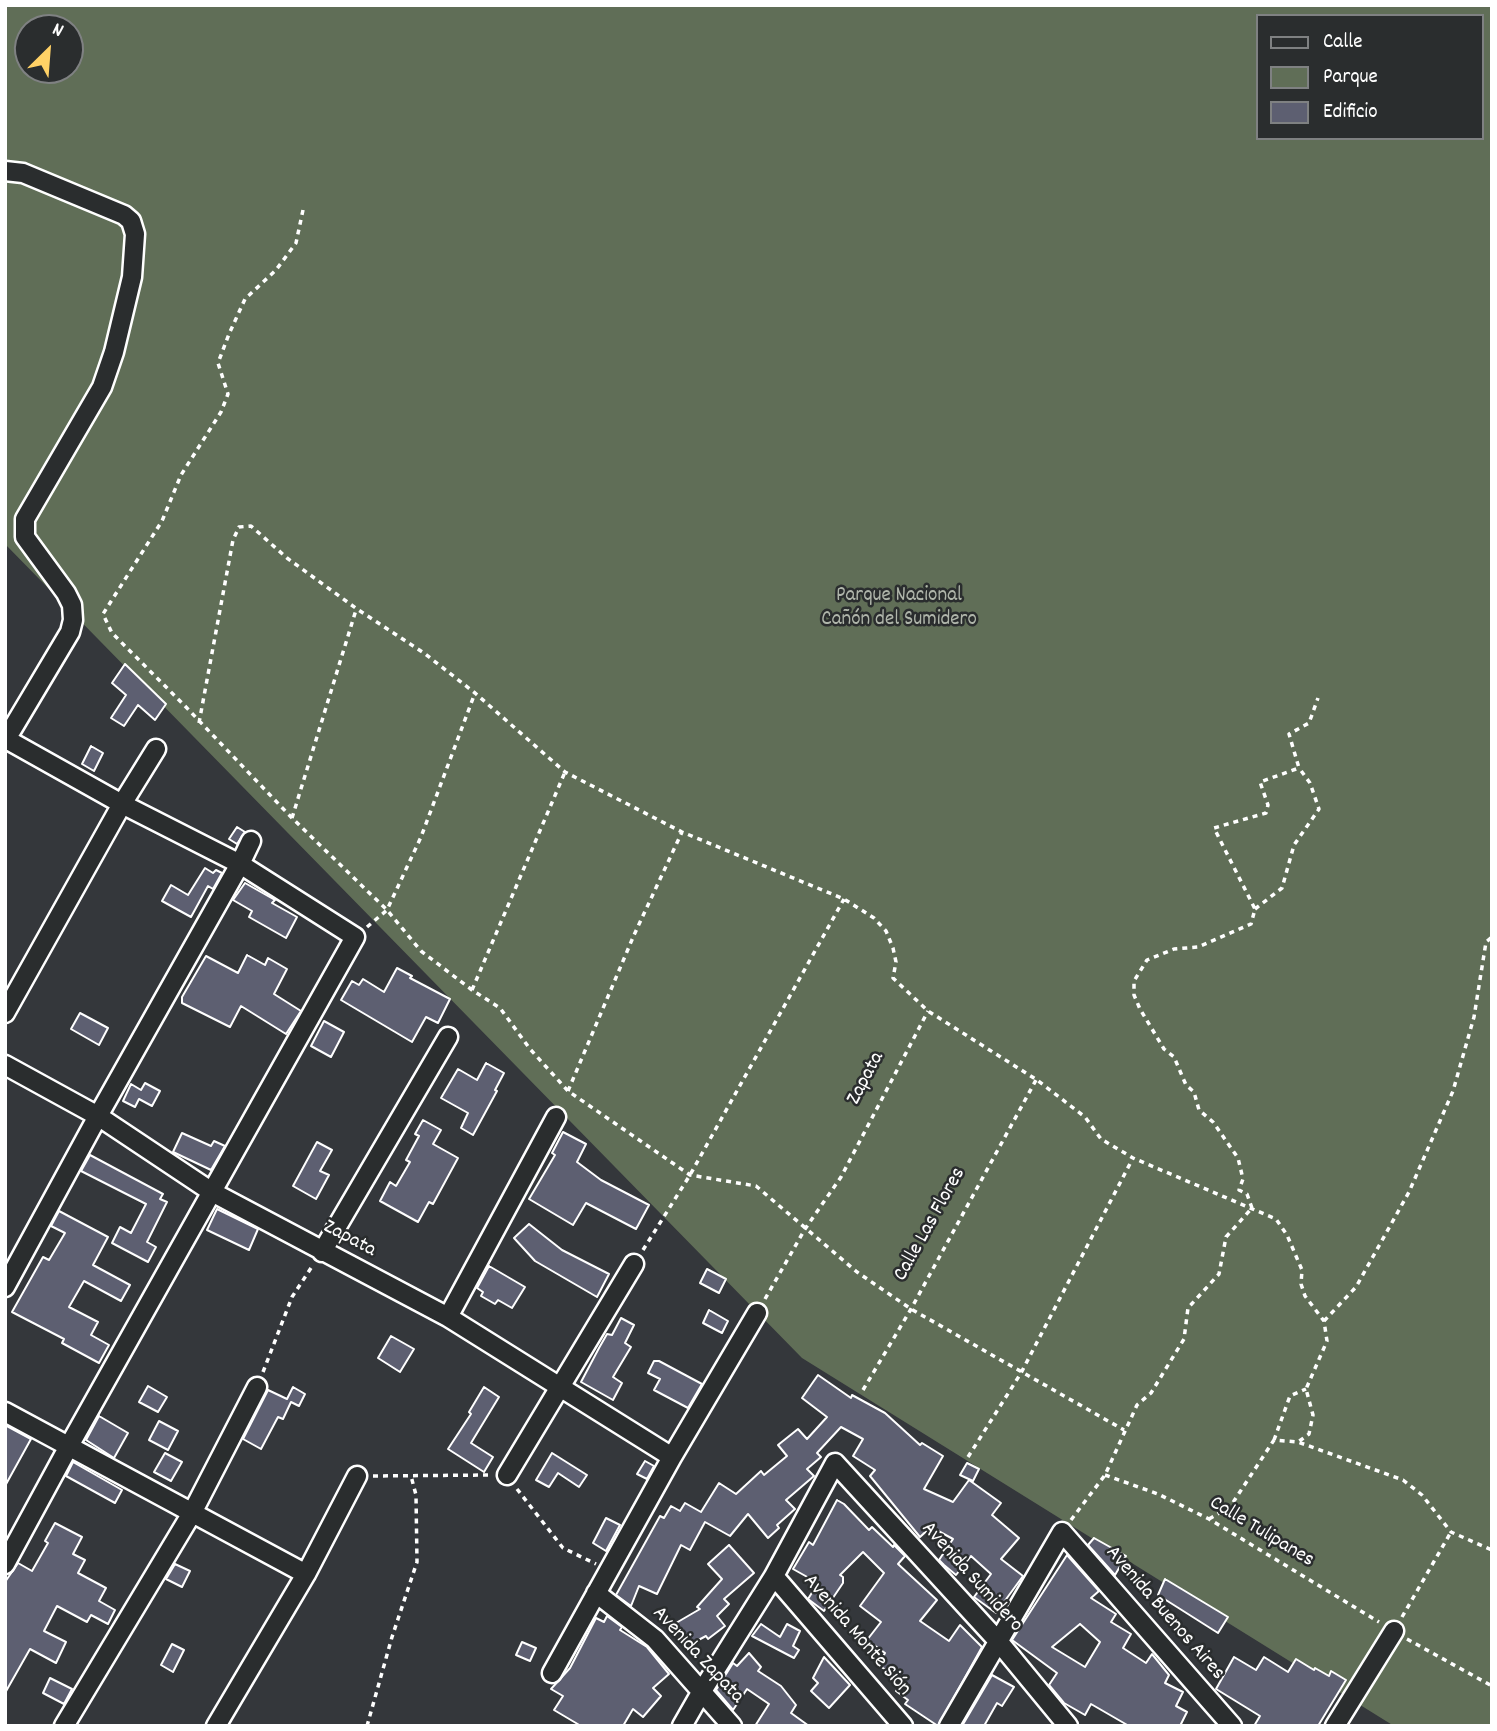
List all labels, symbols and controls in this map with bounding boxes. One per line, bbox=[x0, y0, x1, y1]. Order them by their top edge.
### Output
north arrow bbox=[14, 14, 84, 84]
legend bbox=[1256, 14, 1483, 140]
text: N bbox=[47, 17, 67, 46]
text: Calle bbox=[1323, 28, 1362, 58]
text: Parque bbox=[1323, 63, 1378, 93]
text: Edificio bbox=[1323, 98, 1378, 128]
park label: Parque Nacional Cañón del Sumidero bbox=[821, 584, 977, 634]
street label: Zapata bbox=[843, 1048, 891, 1110]
street label: Calle Las Flores bbox=[889, 1164, 973, 1286]
street label: Zapata bbox=[318, 1216, 380, 1264]
street label: Calle Tulipanes bbox=[1204, 1492, 1318, 1574]
street label: Avenida Sumidero bbox=[915, 1517, 1027, 1639]
street label: Avenida Buenos Aires bbox=[1099, 1542, 1229, 1686]
street label: Avenida Monte Sión bbox=[796, 1570, 916, 1702]
street label: Avenida Zapata bbox=[646, 1602, 748, 1710]

